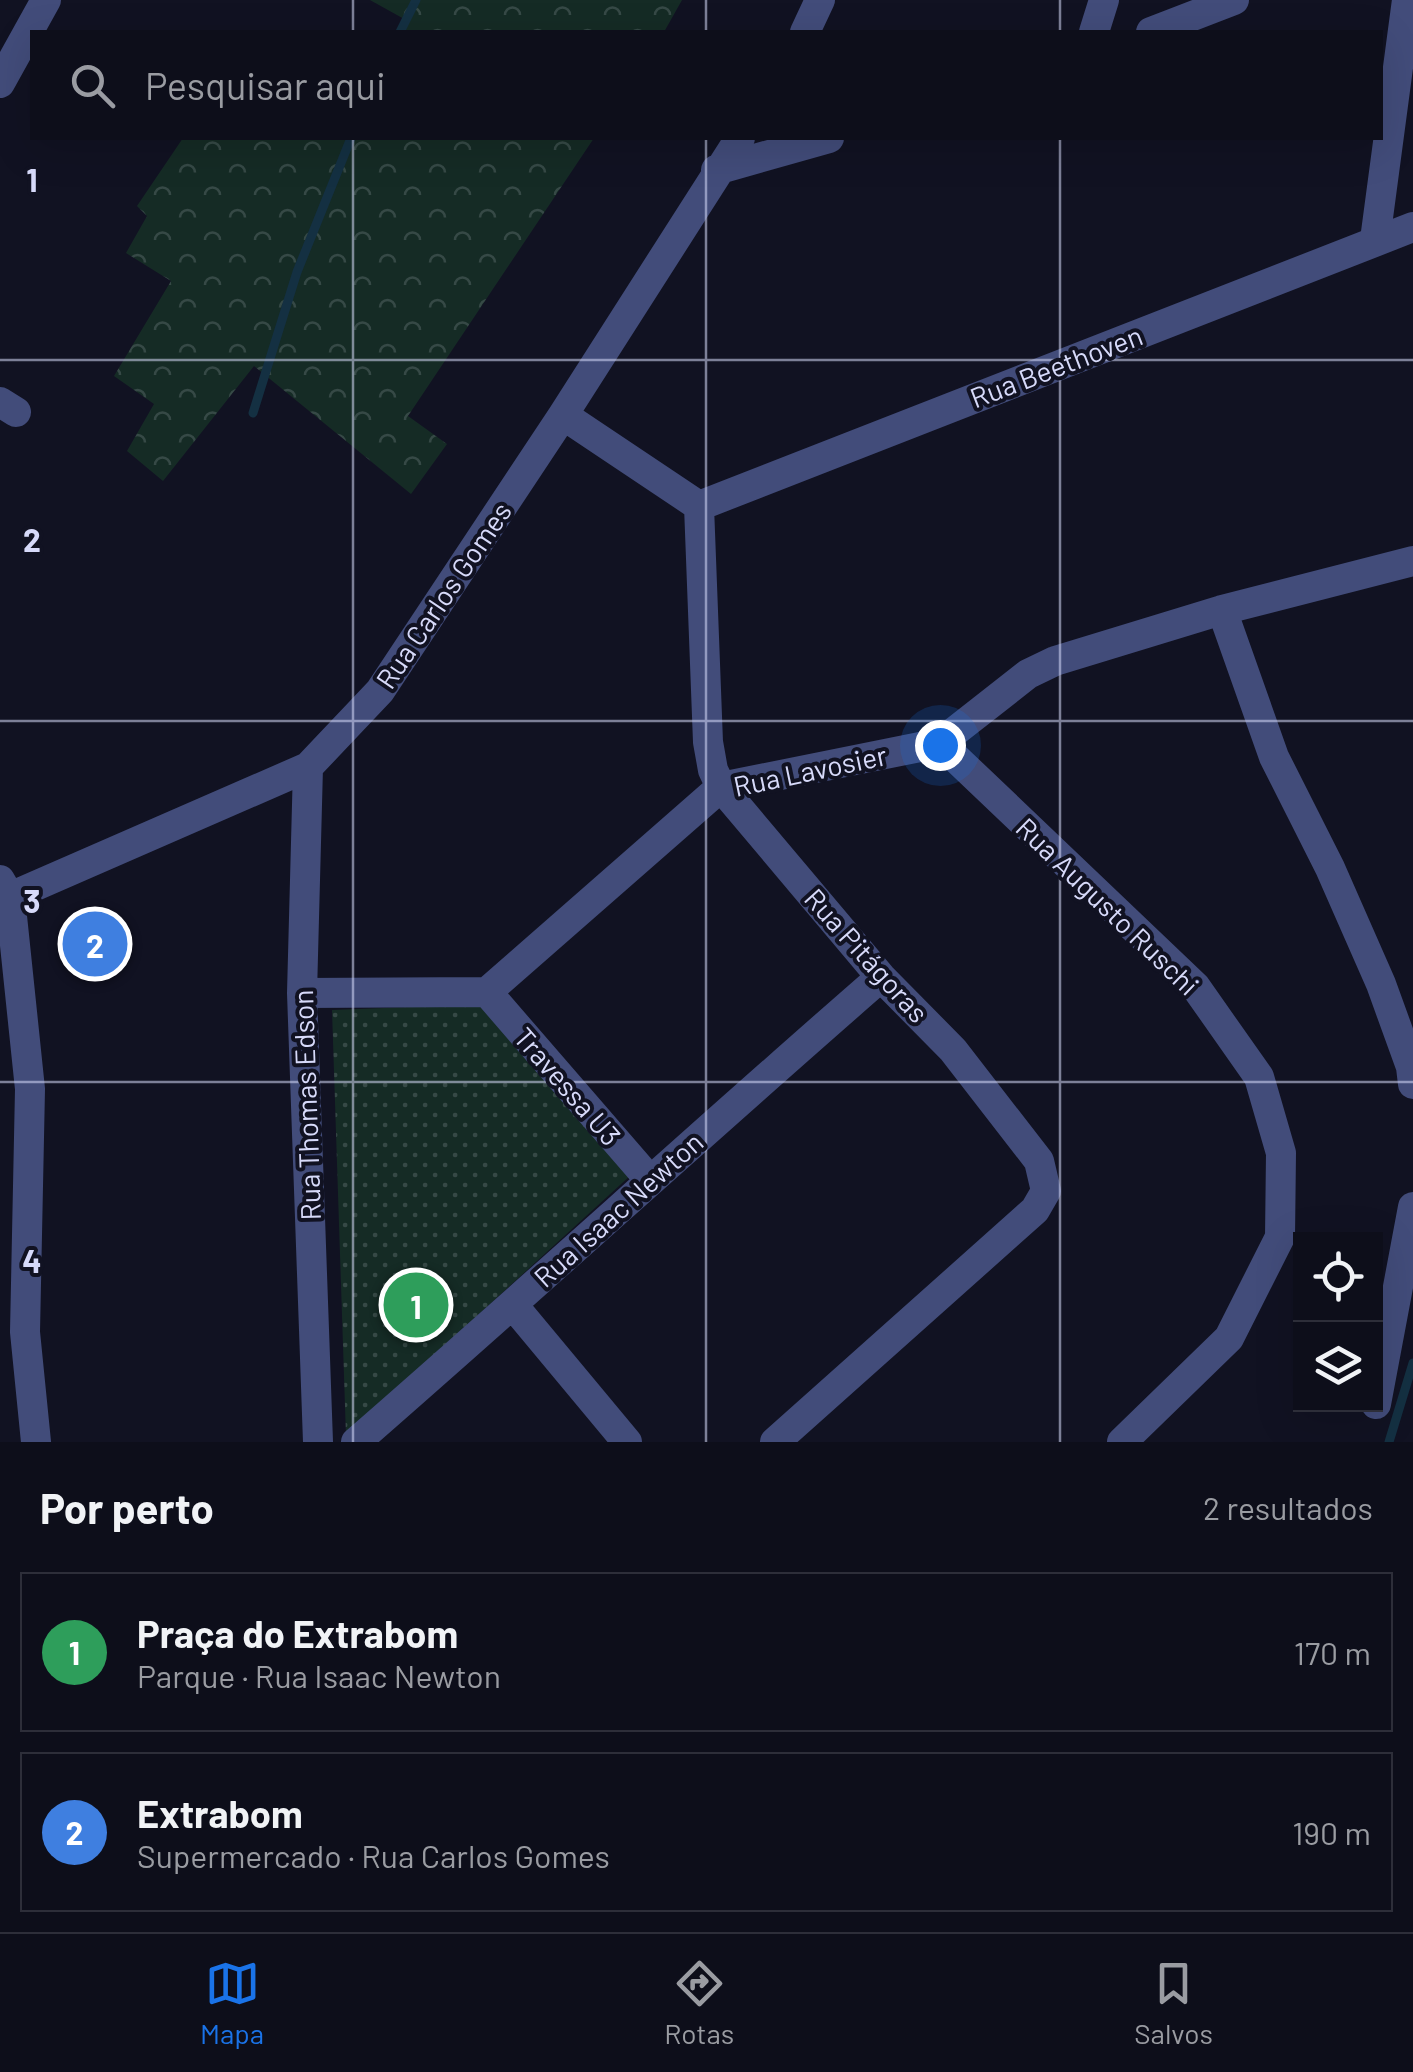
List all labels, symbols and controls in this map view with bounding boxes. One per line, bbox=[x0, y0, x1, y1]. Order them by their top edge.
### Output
search box bbox=[30, 30, 1383, 140]
icon: search bbox=[65, 58, 120, 113]
text: Pesquisar aqui bbox=[145, 62, 386, 108]
text: 1 bbox=[26, 160, 38, 198]
street label: Rua Beethoven bbox=[965, 318, 1147, 414]
street label: Rua Carlos Gomes bbox=[368, 495, 518, 695]
text: 2 bbox=[23, 520, 41, 558]
your location bbox=[915, 720, 966, 771]
street label: Rua Lavosier bbox=[730, 737, 890, 803]
street label: Rua Augusto Ruschi bbox=[1010, 810, 1206, 1002]
text: 3 bbox=[23, 881, 41, 919]
street label: Rua Pitágoras bbox=[798, 881, 936, 1029]
pin: 2 bbox=[62, 906, 128, 982]
street label: Rua Thomas Edson bbox=[285, 989, 327, 1221]
street label: Travessa U3 bbox=[508, 1020, 628, 1152]
street label: Rua Isaac Newton bbox=[527, 1124, 709, 1294]
map controls bbox=[1293, 1232, 1383, 1412]
button: locate bbox=[1293, 1232, 1383, 1322]
text: 4 bbox=[22, 1241, 42, 1279]
pin: 1 bbox=[384, 1268, 448, 1342]
button: layers bbox=[1293, 1322, 1383, 1412]
text: Por perto bbox=[40, 1482, 214, 1532]
text: 2 resultados bbox=[1203, 1488, 1373, 1526]
text: Praça do Extrabom bbox=[137, 1610, 458, 1656]
text: 1 bbox=[69, 1633, 80, 1671]
text: 170 m bbox=[1294, 1633, 1371, 1671]
text: Parque · Rua Isaac Newton bbox=[137, 1656, 501, 1694]
text: Extrabom bbox=[137, 1790, 303, 1836]
text: 2 bbox=[66, 1813, 83, 1851]
text: 190 m bbox=[1292, 1813, 1371, 1851]
text: Supermercado · Rua Carlos Gomes bbox=[137, 1836, 610, 1874]
tab: Mapa bbox=[200, 1956, 264, 2050]
tab: Rotas bbox=[664, 1956, 734, 2050]
tab: Salvos bbox=[1134, 1956, 1213, 2050]

